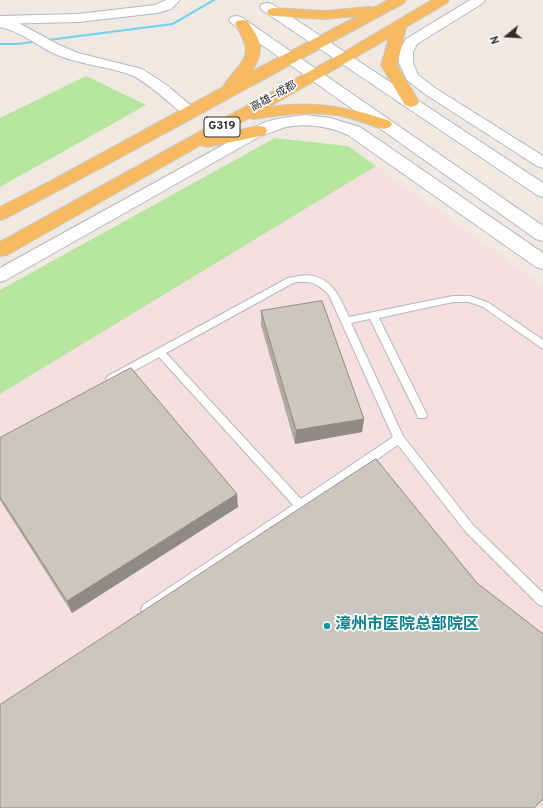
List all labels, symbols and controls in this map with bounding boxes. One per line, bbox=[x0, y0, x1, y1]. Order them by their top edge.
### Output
north arrow bbox=[487, 16, 527, 56]
text: N bbox=[488, 34, 503, 46]
street label: 高雄—成都 bbox=[249, 79, 299, 115]
road number: G319 bbox=[204, 117, 240, 137]
place label: 漳州市医院总部院区 bbox=[335, 616, 479, 636]
marker: 漳州市医院总部院区 bbox=[322, 621, 332, 631]

